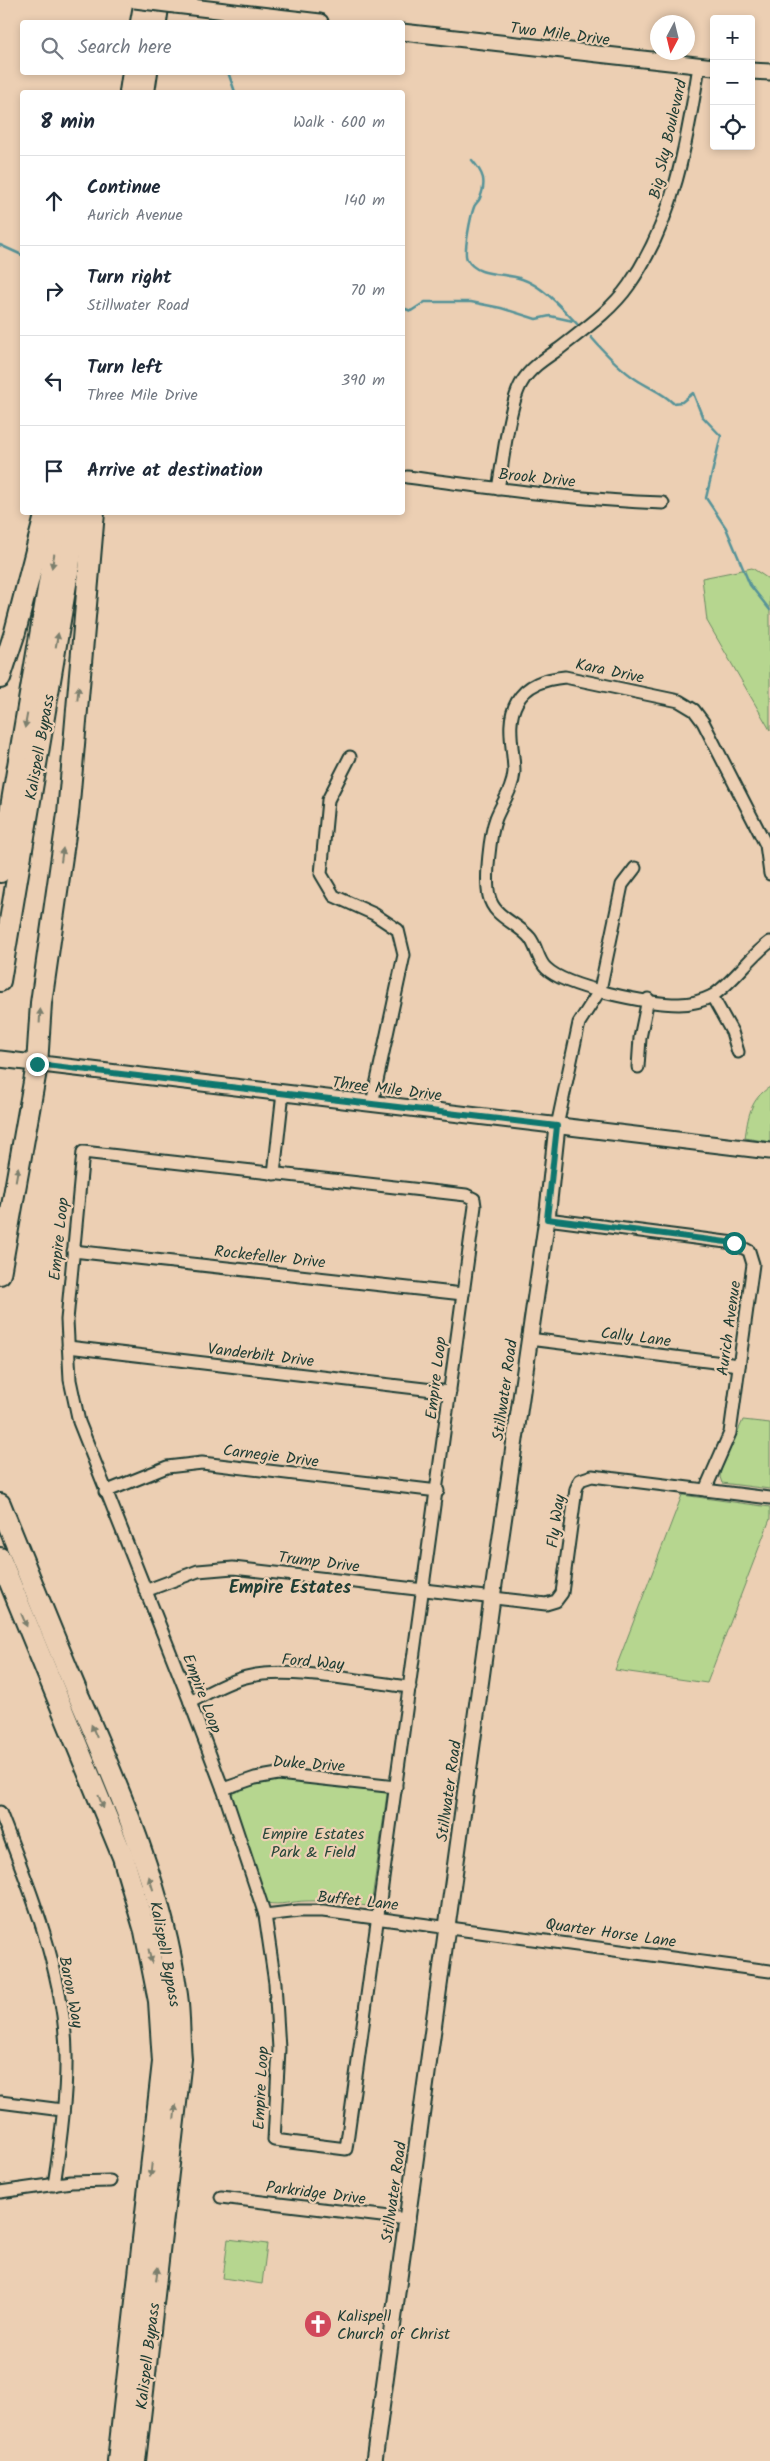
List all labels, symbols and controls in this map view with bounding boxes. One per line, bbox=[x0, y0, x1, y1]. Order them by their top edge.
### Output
north arrow bbox=[650, 15, 695, 60]
map controls bbox=[710, 15, 755, 150]
button: + bbox=[710, 15, 755, 60]
street label: Two Mile Drive bbox=[508, 16, 611, 53]
search box bbox=[20, 20, 405, 75]
text: Search here bbox=[78, 33, 172, 63]
icon: search bbox=[38, 34, 66, 62]
button: − bbox=[710, 60, 755, 105]
street label: Big Sky Boulevard bbox=[643, 76, 695, 201]
button: locate bbox=[710, 105, 755, 150]
text: 8 min bbox=[40, 106, 95, 139]
text: Walk · 600 m bbox=[293, 110, 385, 135]
text: Continue bbox=[87, 173, 160, 203]
icon: ahead bbox=[40, 187, 68, 215]
text: 140 m bbox=[344, 188, 385, 213]
text: Aurich Avenue bbox=[87, 203, 183, 228]
text: Turn right bbox=[87, 263, 172, 293]
icon: right bbox=[40, 277, 68, 305]
text: 70 m bbox=[350, 278, 385, 303]
text: Stillwater Road bbox=[87, 293, 189, 318]
text: Turn left bbox=[87, 353, 162, 383]
icon: left bbox=[40, 367, 68, 395]
text: 390 m bbox=[341, 368, 385, 393]
text: Three Mile Drive bbox=[87, 383, 198, 408]
text: Arrive at destination bbox=[87, 456, 263, 486]
icon: arrive bbox=[40, 457, 68, 485]
street label: Brook Drive bbox=[497, 462, 577, 495]
one-way arrow bbox=[49, 553, 57, 569]
one-way arrow bbox=[54, 631, 62, 647]
street label: Kara Drive bbox=[573, 652, 646, 691]
one-way arrow bbox=[74, 685, 82, 701]
street label: Kalispell Bypass bbox=[19, 692, 62, 802]
one-way arrow bbox=[21, 713, 29, 729]
one-way arrow bbox=[58, 847, 66, 863]
one-way arrow bbox=[36, 1008, 44, 1024]
route end bbox=[26, 1053, 49, 1076]
street label: Three Mile Drive bbox=[330, 1070, 443, 1109]
one-way arrow bbox=[14, 1166, 22, 1182]
street label: Empire Loop bbox=[43, 1196, 76, 1282]
route start bbox=[723, 1232, 746, 1255]
street label: Rockefeller Drive bbox=[213, 1239, 327, 1276]
street label: Aurich Avenue bbox=[710, 1279, 749, 1377]
street label: Cally Lane bbox=[599, 1321, 672, 1354]
street label: Empire Loop bbox=[419, 1335, 454, 1421]
street label: Vanderbilt Drive bbox=[206, 1337, 316, 1374]
street label: Stillwater Road bbox=[486, 1337, 525, 1442]
street label: Carnegie Drive bbox=[221, 1438, 320, 1475]
street label: Fly Way bbox=[540, 1492, 573, 1550]
street label: Trump Drive bbox=[277, 1545, 361, 1580]
district label: Empire Estates bbox=[229, 1574, 352, 1603]
one-way arrow bbox=[21, 1613, 29, 1627]
street label: Ford Way bbox=[280, 1647, 346, 1678]
street label: Empire Loop bbox=[175, 1650, 228, 1737]
one-way arrow bbox=[89, 1724, 97, 1738]
street label: Stillwater Road bbox=[430, 1738, 469, 1843]
street label: Duke Drive bbox=[272, 1749, 346, 1779]
one-way arrow bbox=[97, 1795, 105, 1810]
park label: Empire Estates Park & Field bbox=[262, 1822, 364, 1865]
one-way arrow bbox=[146, 1876, 154, 1891]
street label: Buffet Lane bbox=[316, 1885, 400, 1918]
street label: Kalispell Bypass bbox=[142, 1899, 187, 2009]
street label: Quarter Horse Lane bbox=[544, 1912, 678, 1955]
one-way arrow bbox=[146, 1949, 154, 1964]
street label: Baron Way bbox=[51, 1954, 90, 2031]
street label: Empire Loop bbox=[247, 2045, 276, 2130]
one-way arrow bbox=[171, 2104, 179, 2120]
street label: Stillwater Road bbox=[375, 2139, 414, 2244]
one-way arrow bbox=[147, 2162, 155, 2178]
street label: Parkridge Drive bbox=[264, 2175, 367, 2212]
one-way arrow bbox=[153, 2265, 161, 2281]
street label: Kalispell Bypass bbox=[130, 2301, 167, 2411]
place label: Kalispell Church of Christ bbox=[337, 2304, 451, 2347]
church icon: Kalispell Church of Christ bbox=[303, 2309, 333, 2339]

